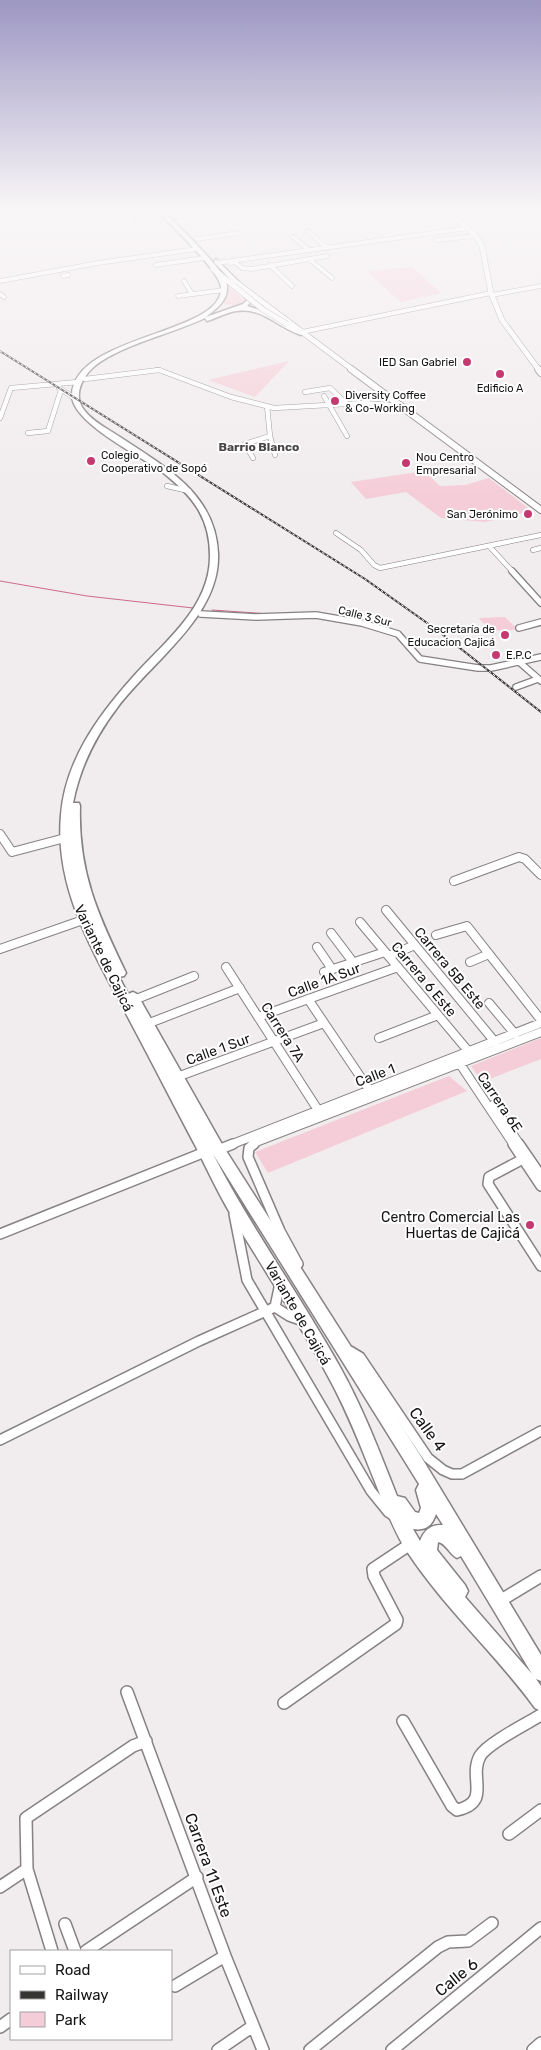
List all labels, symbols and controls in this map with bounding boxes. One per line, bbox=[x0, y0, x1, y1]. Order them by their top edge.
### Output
place label: IED San Gabriel bbox=[379, 356, 457, 369]
marker: IED San Gabriel bbox=[461, 356, 473, 368]
marker: Edificio A bbox=[494, 368, 506, 380]
place label: Edificio A bbox=[477, 382, 524, 395]
place label: Diversity Coffee & Co-Working bbox=[345, 389, 426, 415]
marker: Diversity Coffee & Co-Working bbox=[329, 395, 341, 407]
district label: Barrio Blanco bbox=[219, 440, 299, 454]
place label: Colegio Cooperativo de Sopó bbox=[101, 449, 207, 475]
place label: Nou Centro Empresarial bbox=[416, 451, 477, 477]
marker: Colegio Cooperativo de Sopó bbox=[85, 455, 97, 467]
marker: Nou Centro Empresarial bbox=[400, 457, 412, 469]
place label: San Jerónimo bbox=[447, 508, 518, 521]
marker: San Jerónimo bbox=[522, 508, 534, 520]
street label: Calle 3 Sur bbox=[337, 604, 394, 630]
place label: Secretaría de Educacion Cajicá bbox=[408, 623, 495, 649]
marker: Secretaría de Educacion Cajicá bbox=[499, 629, 511, 641]
marker: E.P.C bbox=[490, 649, 502, 661]
place label: E.P.C bbox=[506, 649, 532, 662]
street label: Variante de Cajicá bbox=[70, 902, 137, 1014]
street label: Carrera 5B Este bbox=[410, 924, 489, 1013]
street label: Carrera 6 Este bbox=[387, 938, 460, 1020]
street label: Calle 1A Sur bbox=[286, 959, 363, 1001]
street label: Carrera 7A bbox=[257, 999, 308, 1066]
street label: Calle 1 Sur bbox=[184, 1030, 253, 1069]
street label: Calle 1 bbox=[353, 1060, 397, 1091]
street label: Carrera 6E bbox=[473, 1069, 526, 1136]
place label: Centro Comercial Las Huertas de Cajicá bbox=[381, 1209, 520, 1242]
marker: Centro Comercial Las Huertas de Cajicá bbox=[524, 1219, 536, 1231]
street label: Variante de Cajicá bbox=[261, 1258, 334, 1368]
street label: Calle 4 bbox=[405, 1403, 450, 1455]
street label: Carrera 11 Este bbox=[181, 1810, 236, 1920]
legend bbox=[10, 1950, 172, 2040]
street label: Calle 6 bbox=[431, 1954, 482, 2000]
text: Road bbox=[55, 1961, 91, 1979]
text: Railway bbox=[55, 1986, 109, 2004]
text: Park bbox=[55, 2011, 86, 2029]

